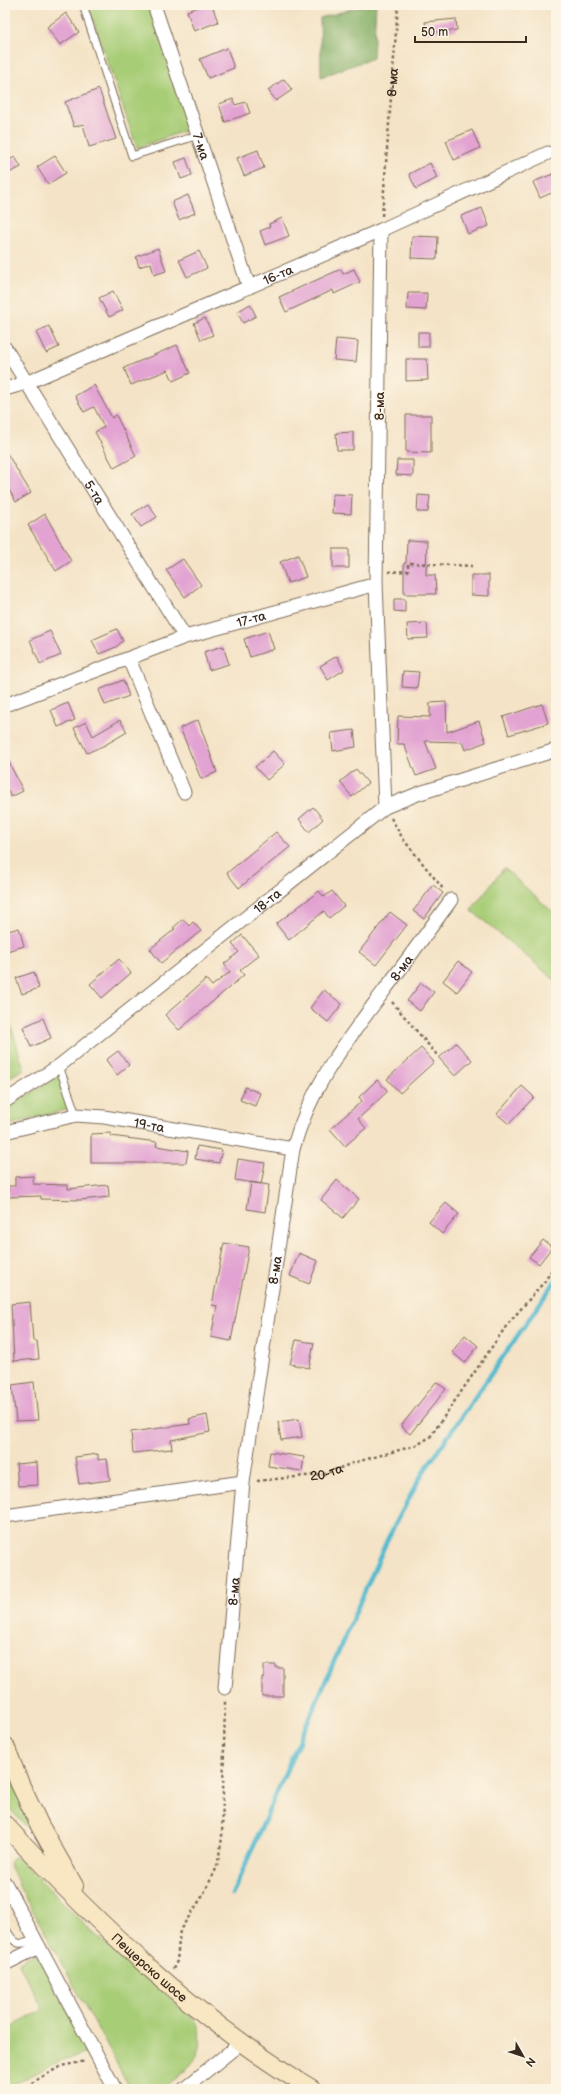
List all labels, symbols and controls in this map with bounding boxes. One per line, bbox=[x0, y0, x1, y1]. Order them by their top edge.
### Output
scale bar bbox=[415, 18, 526, 44]
text: 50 m bbox=[421, 25, 448, 40]
street label: 8-ма bbox=[384, 67, 402, 97]
street label: 7-ма bbox=[189, 131, 213, 162]
street label: 16-та bbox=[261, 262, 296, 289]
street label: 8-ма bbox=[372, 391, 388, 420]
street label: 5-та bbox=[80, 478, 108, 508]
street label: 17-та bbox=[235, 608, 268, 631]
street label: 18-та bbox=[251, 885, 285, 917]
street label: 8-ма bbox=[387, 952, 417, 985]
street label: 19-та bbox=[133, 1115, 166, 1136]
street label: 8-ма bbox=[266, 1255, 286, 1286]
street label: 20-та bbox=[309, 1460, 346, 1484]
street label: 8-ма bbox=[225, 1576, 244, 1606]
street label: Пещерско шосе bbox=[108, 1930, 190, 2006]
north arrow bbox=[503, 2036, 543, 2076]
text: N bbox=[523, 2055, 538, 2069]

